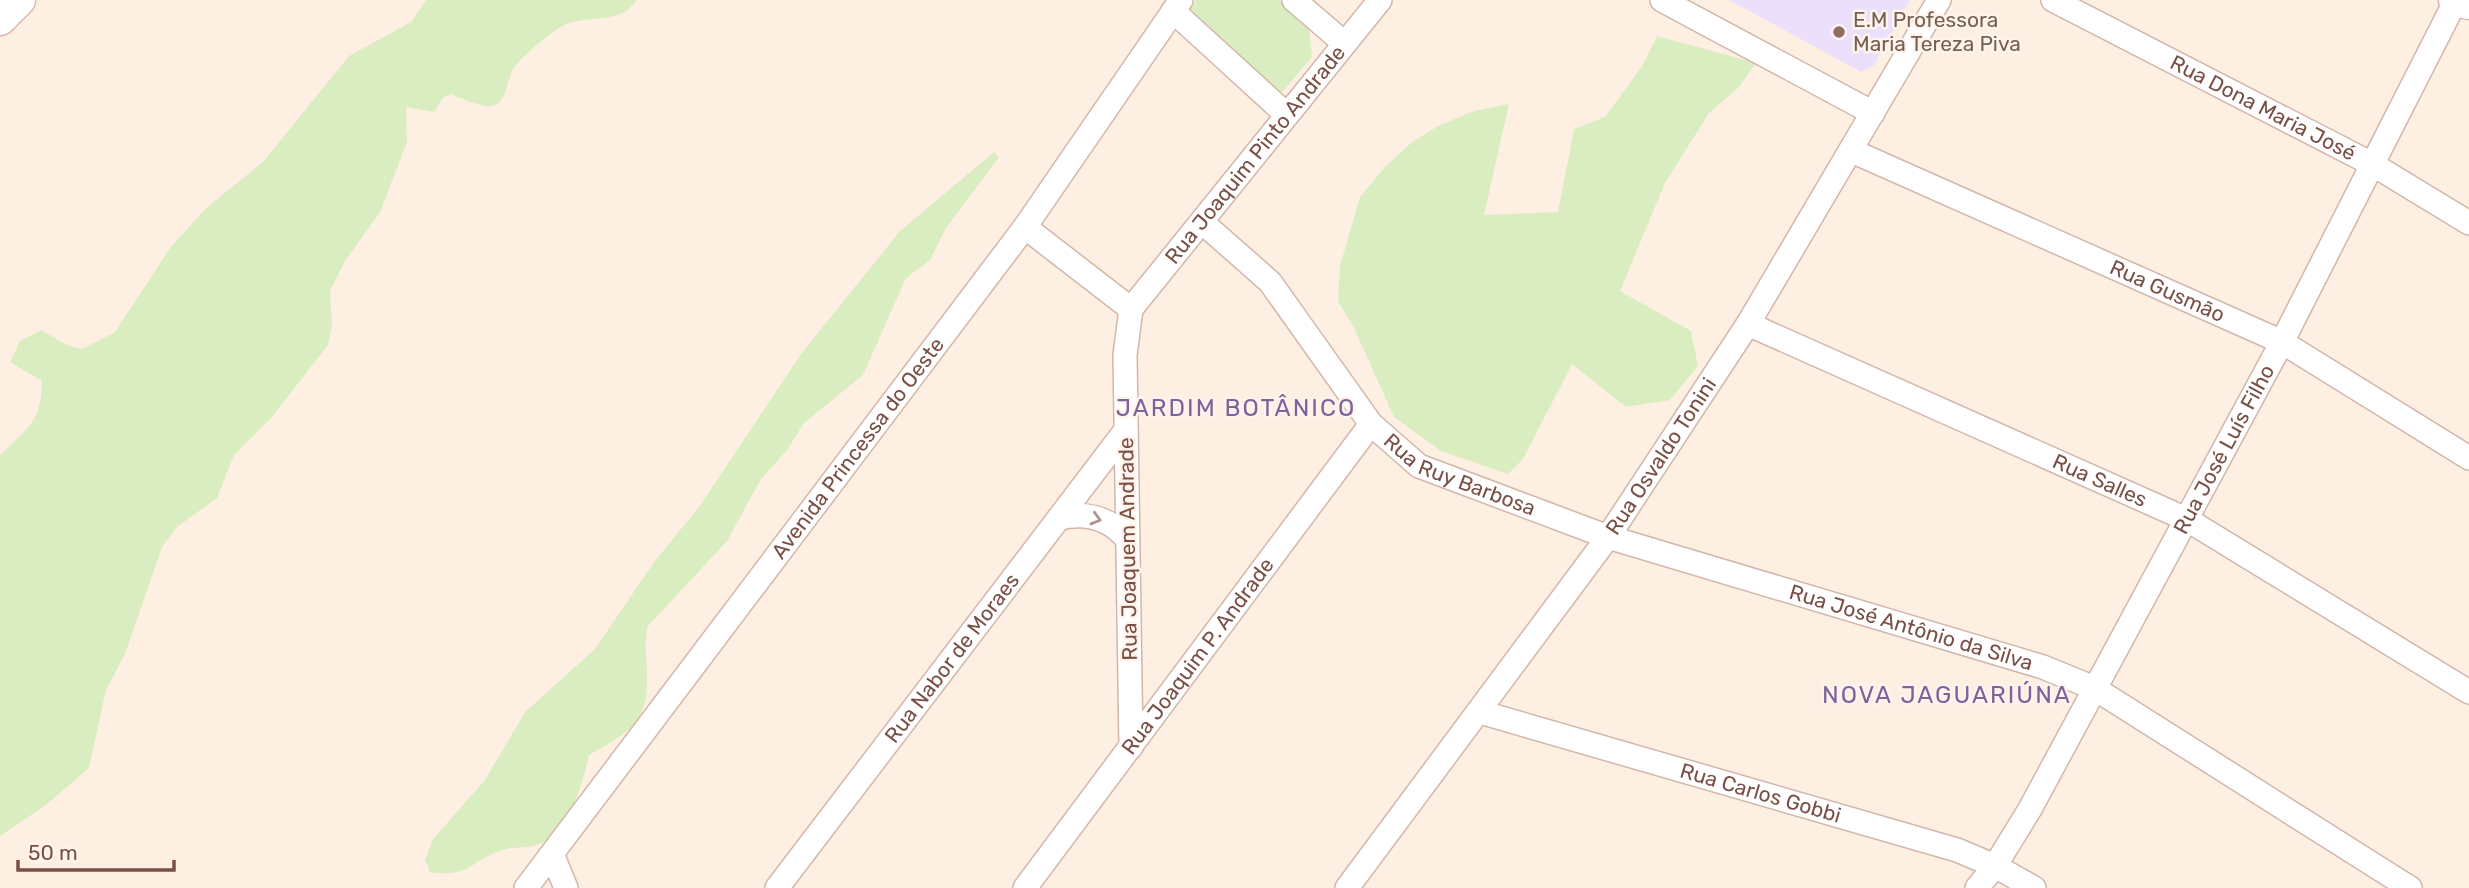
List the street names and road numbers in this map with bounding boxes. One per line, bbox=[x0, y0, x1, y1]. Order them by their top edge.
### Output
street label: Rua Joaquim Pinto Andrade bbox=[1159, 40, 1350, 269]
street label: Rua Dona Maria José bbox=[2166, 49, 2360, 165]
street label: Rua Gusmão bbox=[2106, 254, 2229, 327]
street label: Avenida Princessa do Oeste bbox=[766, 332, 949, 564]
street label: Rua José Luís Filho bbox=[2168, 360, 2279, 538]
street label: Rua Osvaldo Tonini bbox=[1600, 373, 1721, 539]
street label: Rua Ruy Barbosa bbox=[1379, 428, 1539, 521]
street label: Rua Joaquem Andrade bbox=[1113, 437, 1142, 661]
street label: Rua Salles bbox=[2049, 448, 2151, 512]
street label: Rua Joaquim P. Andrade bbox=[1116, 553, 1279, 759]
street label: Rua Nabor de Moraes bbox=[879, 568, 1024, 748]
street label: Rua José Antônio da Silva bbox=[1787, 579, 2036, 675]
street label: Rua Carlos Gobbi bbox=[1677, 758, 1844, 828]

